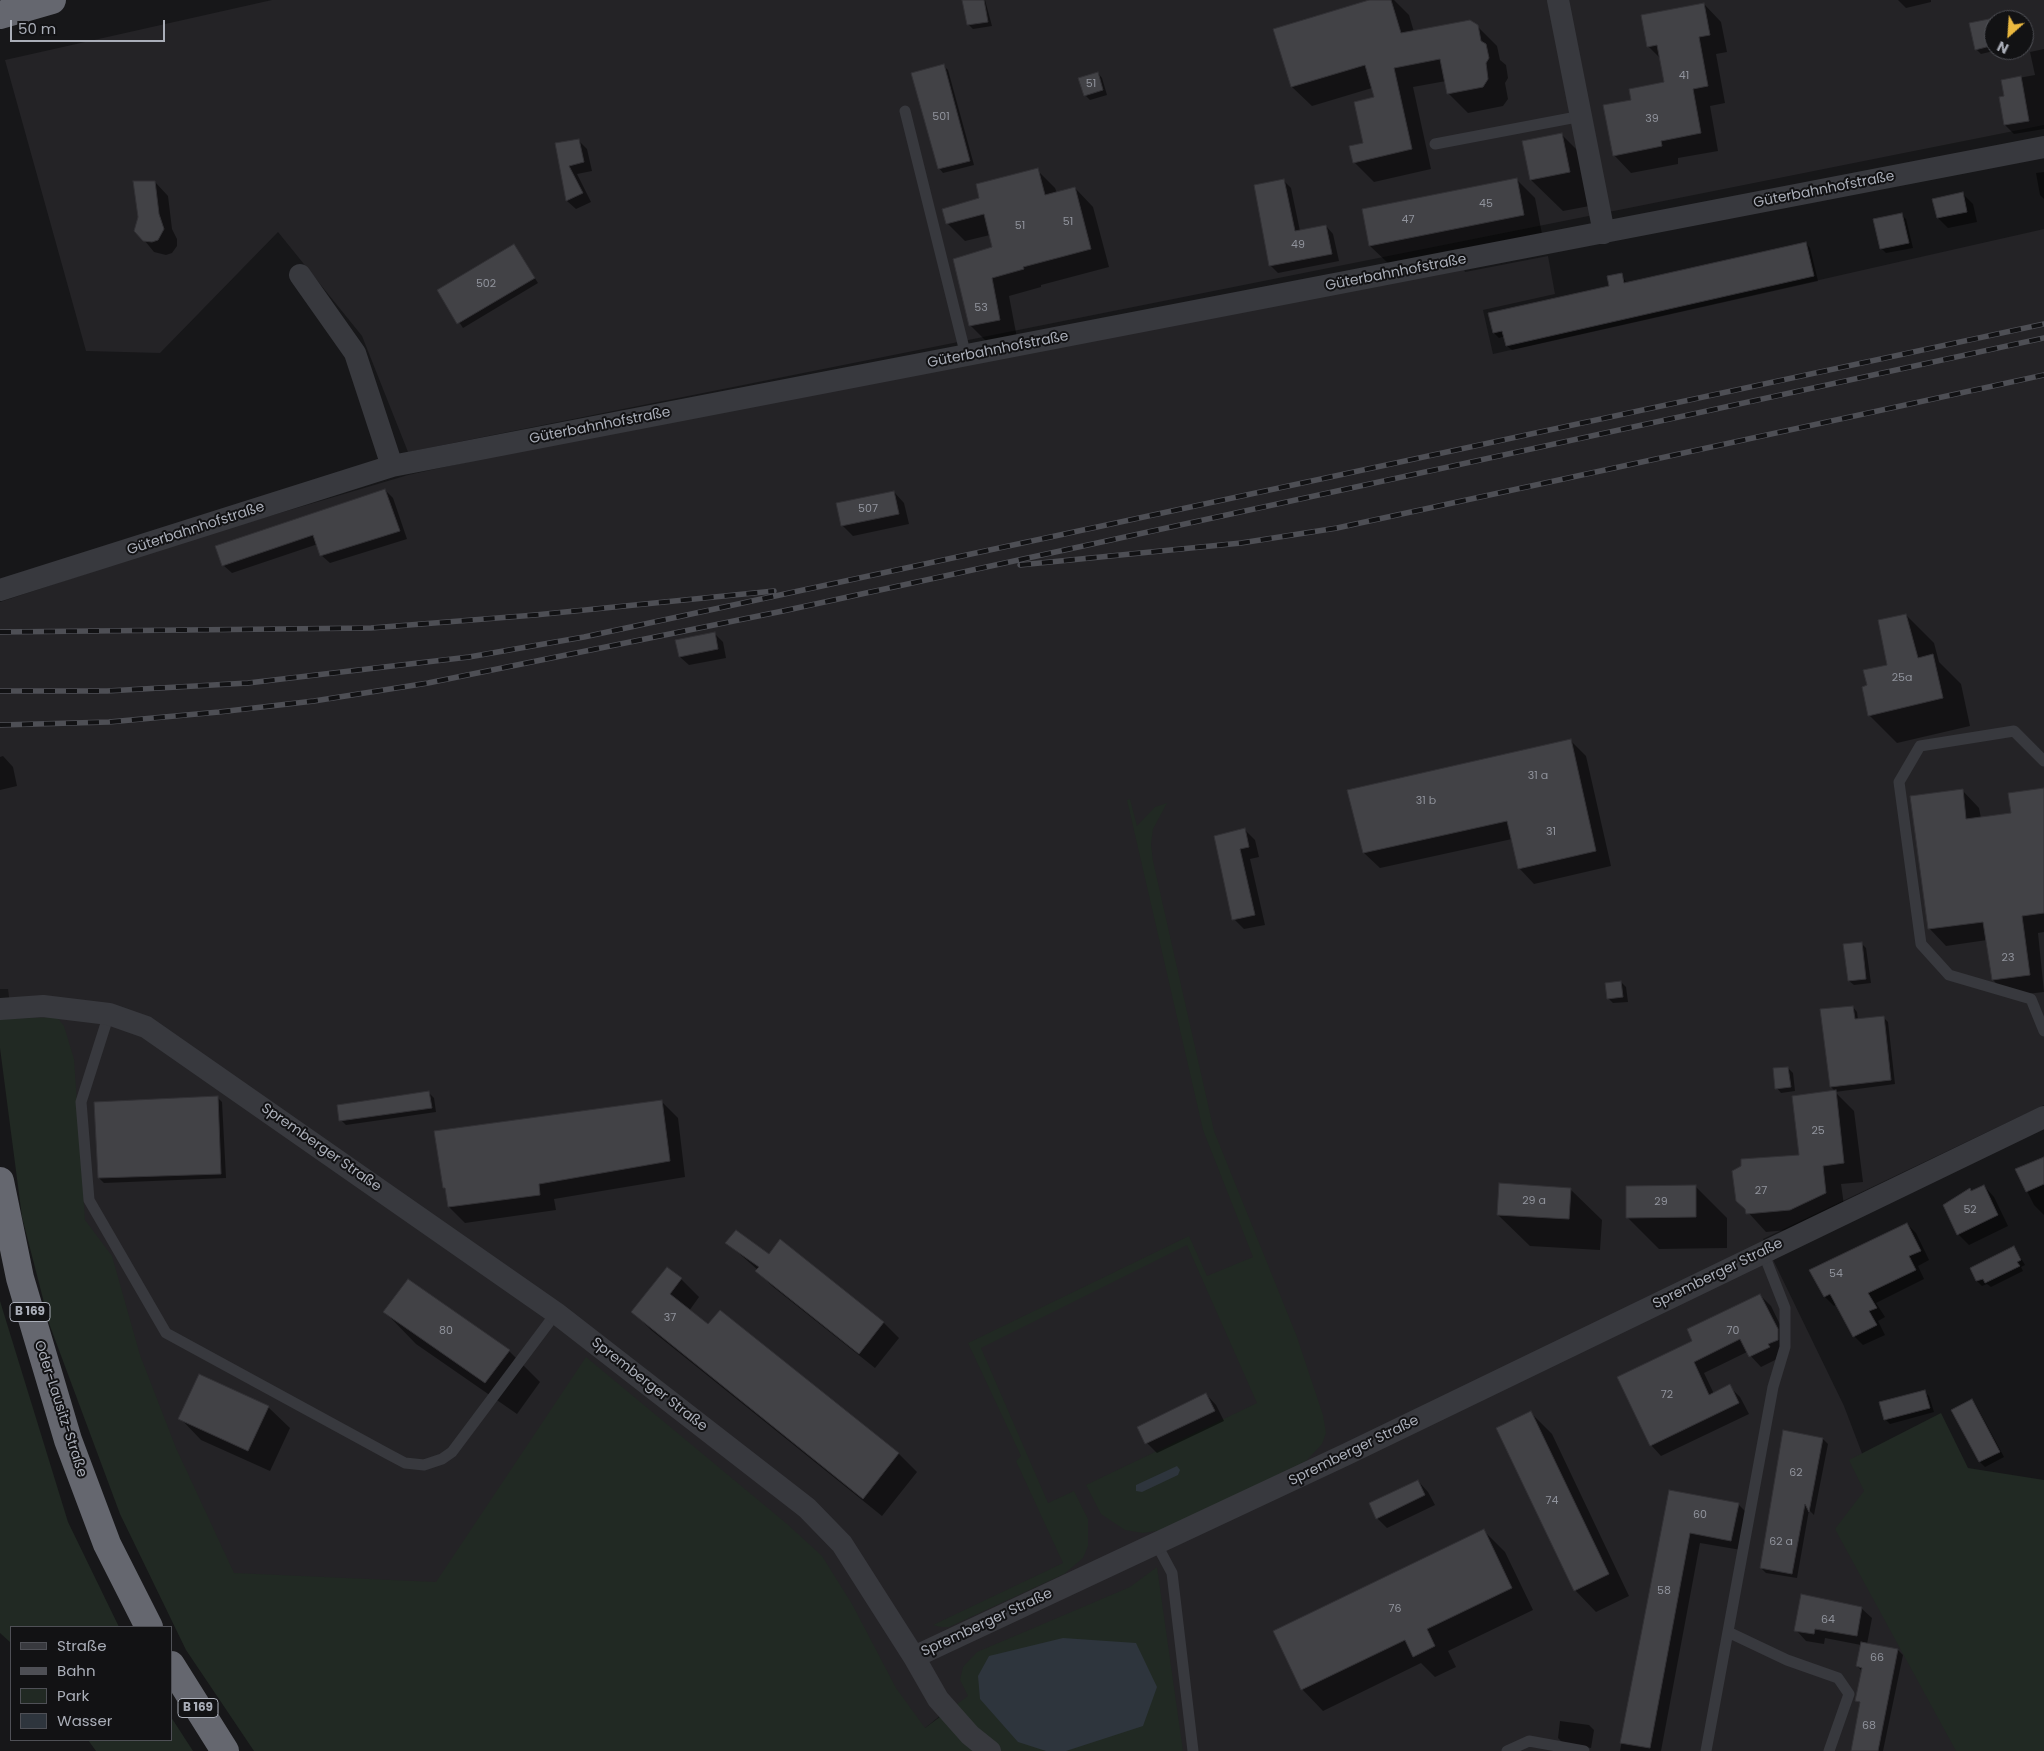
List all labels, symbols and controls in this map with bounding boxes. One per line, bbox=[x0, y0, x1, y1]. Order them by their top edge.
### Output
scale bar bbox=[12, 10, 168, 42]
north arrow bbox=[1984, 10, 2034, 60]
text: 50 m bbox=[18, 18, 56, 39]
text: N bbox=[1994, 36, 2012, 59]
house number: 41 bbox=[1679, 69, 1689, 83]
house number: 51 bbox=[1086, 77, 1096, 91]
house number: 501 bbox=[932, 110, 950, 124]
house number: 39 bbox=[1645, 112, 1659, 126]
street label: Güterbahnhofstraße bbox=[1752, 168, 1896, 212]
house number: 45 bbox=[1479, 197, 1493, 211]
house number: 47 bbox=[1402, 213, 1414, 227]
house number: 51 bbox=[1063, 215, 1073, 229]
house number: 51 bbox=[1015, 219, 1025, 233]
house number: 49 bbox=[1291, 238, 1305, 252]
street label: Güterbahnhofstraße bbox=[1324, 251, 1468, 295]
house number: 502 bbox=[476, 277, 496, 291]
house number: 53 bbox=[974, 301, 988, 315]
street label: Güterbahnhofstraße bbox=[926, 328, 1070, 372]
street label: Güterbahnhofstraße bbox=[528, 404, 672, 448]
street label: Güterbahnhofstraße bbox=[125, 499, 267, 559]
house number: 507 bbox=[858, 502, 878, 516]
house number: 25a bbox=[1892, 671, 1912, 685]
house number: 31 a bbox=[1528, 769, 1548, 783]
house number: 31 b bbox=[1416, 794, 1436, 808]
house number: 31 bbox=[1546, 825, 1556, 839]
house number: 23 bbox=[2002, 951, 2014, 965]
street label: Spremberger Straße bbox=[258, 1100, 384, 1196]
house number: 25 bbox=[1811, 1124, 1825, 1138]
house number: 27 bbox=[1755, 1184, 1767, 1198]
house number: 29 a bbox=[1522, 1194, 1546, 1208]
house number: 29 bbox=[1654, 1195, 1668, 1209]
house number: 52 bbox=[1963, 1203, 1977, 1217]
street label: Spremberger Straße bbox=[1650, 1235, 1786, 1313]
house number: 54 bbox=[1829, 1267, 1843, 1281]
road number: B 169 bbox=[10, 1302, 50, 1321]
house number: 37 bbox=[664, 1311, 676, 1325]
house number: 80 bbox=[439, 1324, 453, 1338]
house number: 70 bbox=[1727, 1324, 1739, 1338]
street label: Spremberger Straße bbox=[588, 1334, 710, 1436]
street label: Oder-Lausitz-Straße bbox=[30, 1339, 90, 1479]
house number: 72 bbox=[1661, 1388, 1673, 1402]
street label: Spremberger Straße bbox=[1286, 1412, 1422, 1490]
house number: 62 bbox=[1789, 1466, 1803, 1480]
house number: 74 bbox=[1546, 1494, 1558, 1508]
house number: 60 bbox=[1693, 1508, 1707, 1522]
house number: 62 a bbox=[1769, 1535, 1793, 1549]
house number: 58 bbox=[1657, 1584, 1671, 1598]
street label: Spremberger Straße bbox=[919, 1585, 1055, 1661]
house number: 76 bbox=[1389, 1602, 1401, 1616]
house number: 64 bbox=[1821, 1613, 1835, 1627]
legend bbox=[10, 1626, 172, 1741]
text: Straße bbox=[57, 1635, 107, 1656]
house number: 66 bbox=[1870, 1651, 1884, 1665]
text: Bahn bbox=[57, 1660, 96, 1681]
text: Park bbox=[57, 1685, 89, 1706]
road number: B 169 bbox=[178, 1699, 218, 1718]
text: Wasser bbox=[57, 1710, 112, 1731]
house number: 68 bbox=[1862, 1719, 1876, 1733]

